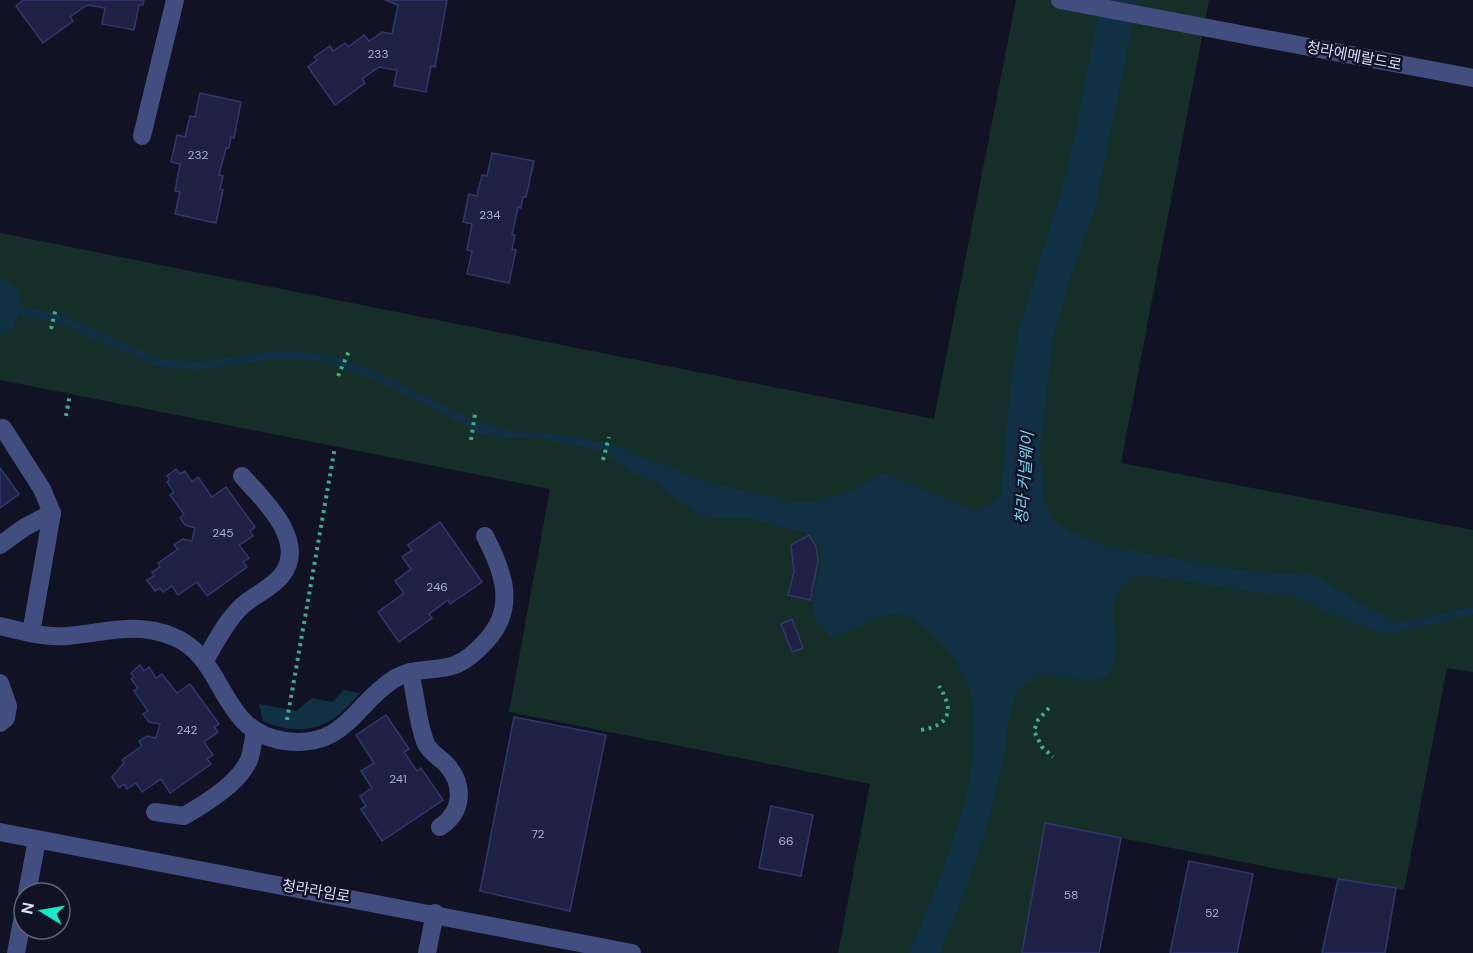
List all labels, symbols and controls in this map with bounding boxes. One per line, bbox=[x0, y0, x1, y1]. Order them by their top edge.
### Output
street label: 청라에메랄드로 bbox=[1305, 37, 1403, 75]
house number: 233 bbox=[367, 46, 389, 62]
house number: 232 bbox=[188, 147, 209, 163]
house number: 234 bbox=[479, 207, 501, 223]
water label: 청라 커널웨이 bbox=[1011, 430, 1038, 525]
house number: 245 bbox=[212, 525, 234, 541]
house number: 246 bbox=[426, 579, 448, 595]
house number: 242 bbox=[177, 722, 198, 738]
house number: 241 bbox=[389, 771, 407, 787]
house number: 72 bbox=[531, 826, 545, 842]
house number: 66 bbox=[778, 833, 794, 849]
street label: 청라라임로 bbox=[280, 875, 352, 907]
north arrow bbox=[12, 881, 72, 941]
house number: 58 bbox=[1064, 887, 1078, 903]
text: N bbox=[16, 901, 39, 916]
house number: 52 bbox=[1205, 905, 1219, 921]

